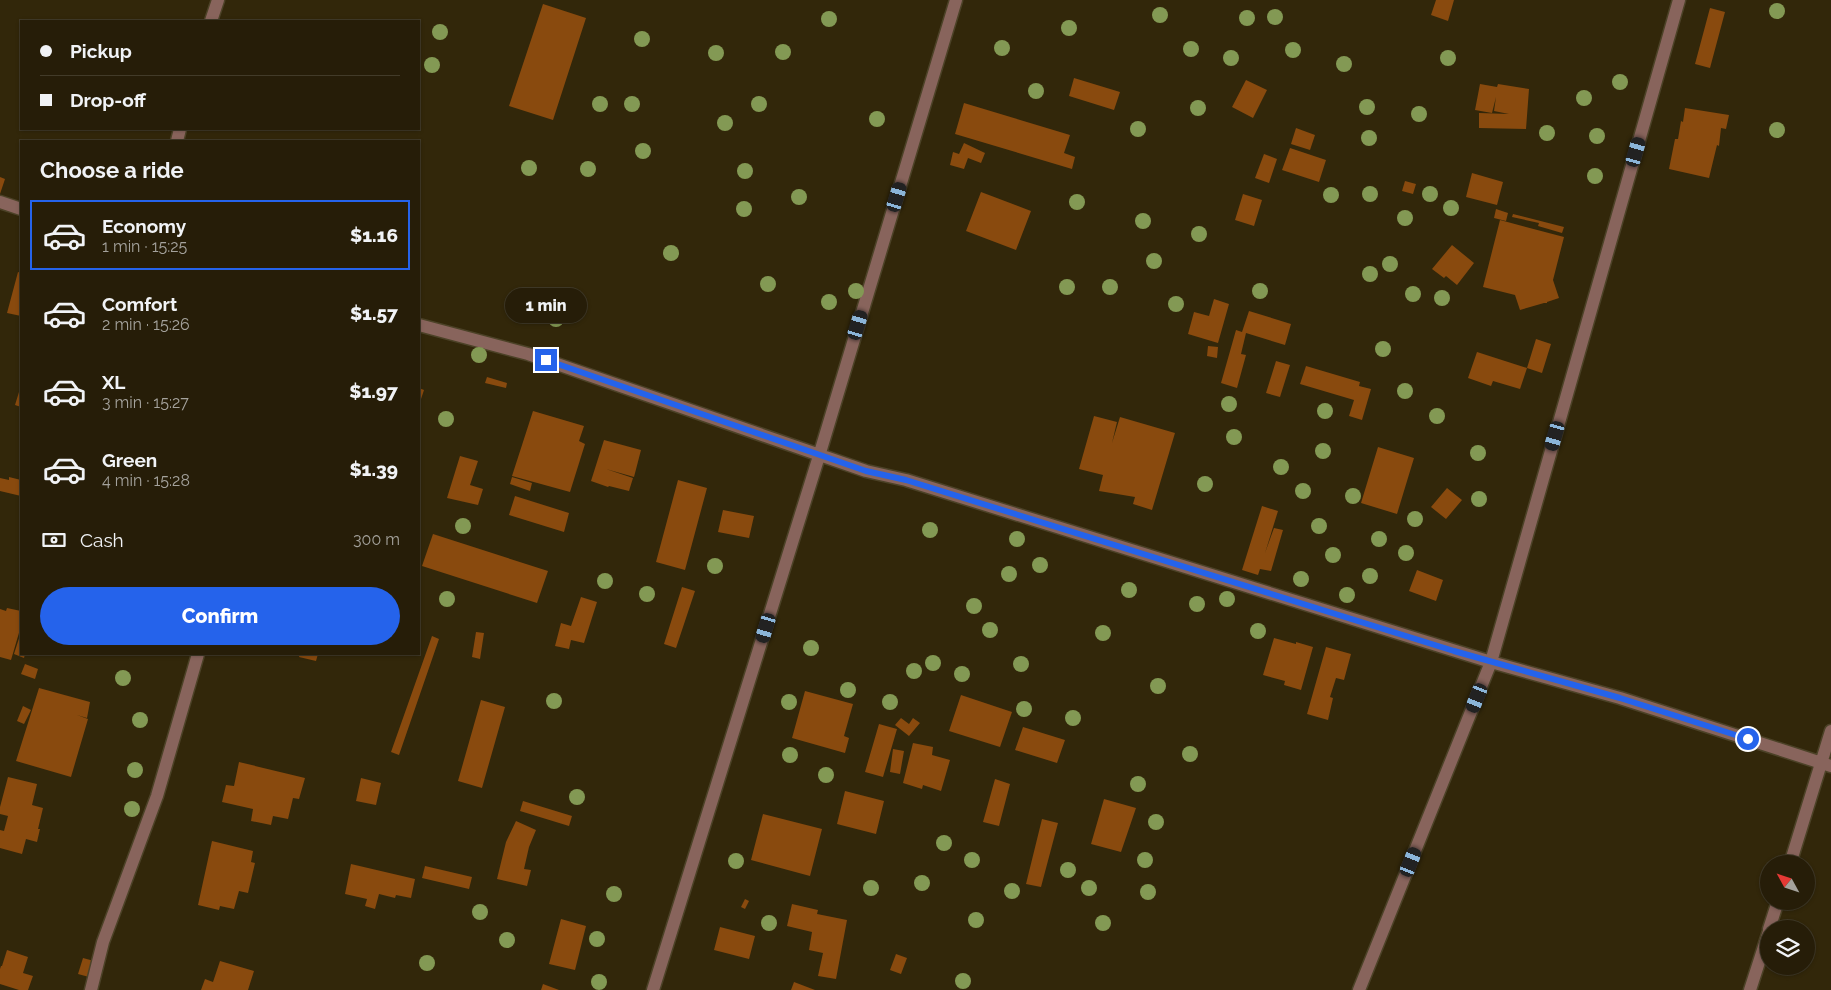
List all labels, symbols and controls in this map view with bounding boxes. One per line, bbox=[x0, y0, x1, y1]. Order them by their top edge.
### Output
text: Pickup bbox=[70, 40, 132, 62]
text: Drop-off bbox=[70, 89, 146, 111]
car bbox=[1624, 136, 1647, 168]
text: Choose a ride bbox=[40, 157, 184, 183]
car bbox=[885, 180, 908, 214]
icon: car bbox=[42, 213, 87, 258]
text: Economy bbox=[102, 215, 186, 237]
text: $1.16 bbox=[350, 224, 398, 246]
text: 1 min · 15:25 bbox=[102, 237, 187, 256]
callout: 1 min bbox=[505, 288, 587, 322]
icon: car bbox=[42, 291, 87, 336]
text: Comfort bbox=[102, 293, 177, 315]
text: 1 min bbox=[525, 296, 567, 315]
text: $1.57 bbox=[350, 302, 398, 324]
car bbox=[846, 308, 869, 342]
text: 2 min · 15:26 bbox=[102, 315, 190, 334]
route end bbox=[535, 349, 557, 371]
icon: car bbox=[42, 369, 87, 414]
text: XL bbox=[102, 371, 125, 393]
text: $1.97 bbox=[349, 380, 398, 402]
text: 3 min · 15:27 bbox=[102, 393, 189, 412]
car bbox=[1543, 420, 1566, 452]
icon: car bbox=[42, 447, 87, 492]
text: Green bbox=[102, 449, 157, 471]
text: $1.39 bbox=[349, 458, 398, 480]
text: 4 min · 15:28 bbox=[102, 471, 190, 490]
icon: cash bbox=[40, 526, 68, 554]
text: Cash bbox=[80, 529, 124, 551]
text: 300 m bbox=[353, 530, 400, 549]
button: Confirm bbox=[40, 587, 400, 645]
car bbox=[754, 611, 777, 645]
car bbox=[1464, 681, 1489, 715]
route start bbox=[1737, 728, 1759, 750]
car bbox=[1398, 845, 1423, 879]
north arrow bbox=[1760, 855, 1815, 910]
map controls bbox=[1760, 855, 1815, 975]
button: layers bbox=[1760, 920, 1815, 975]

